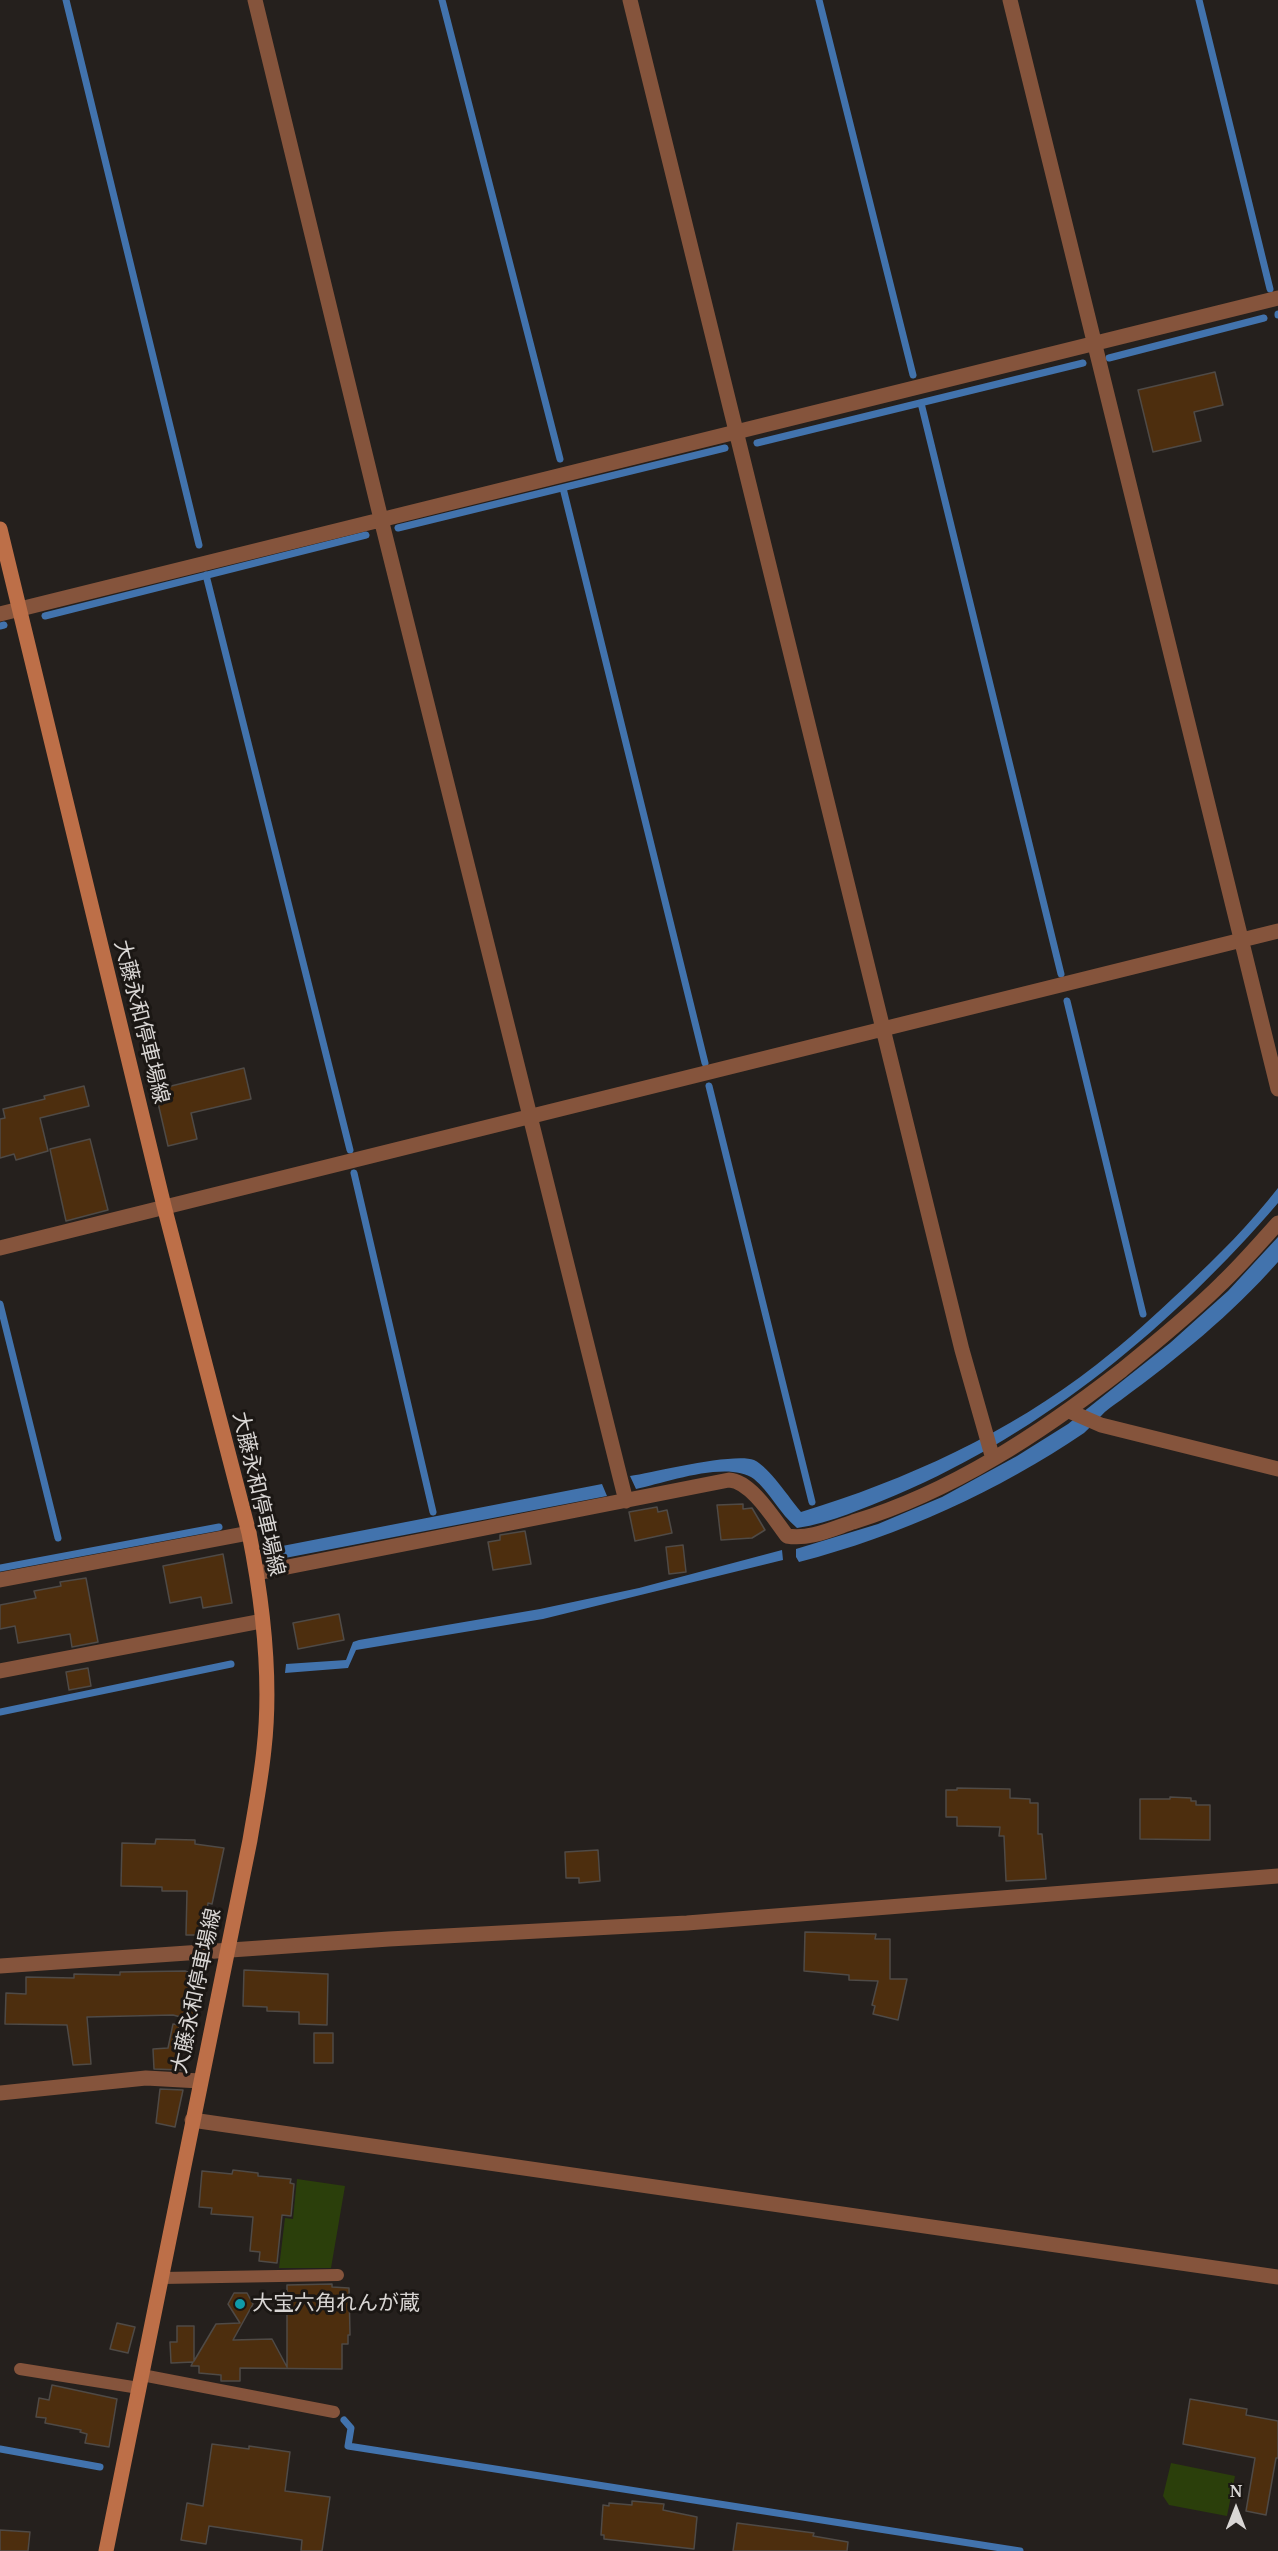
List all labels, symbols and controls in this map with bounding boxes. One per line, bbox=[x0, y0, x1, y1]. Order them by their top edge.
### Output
street label: 大藤永和停車場線 bbox=[108, 937, 174, 1107]
street label: 大藤永和停車場線 bbox=[227, 1409, 289, 1579]
street label: 大藤永和停車場線 bbox=[167, 1906, 227, 2076]
place label: 大宝六角れんが蔵 bbox=[252, 2291, 420, 2317]
marker: 大宝六角れんが蔵 bbox=[233, 2297, 247, 2311]
north arrow bbox=[1206, 2479, 1266, 2539]
text: N bbox=[1230, 2480, 1242, 2502]

